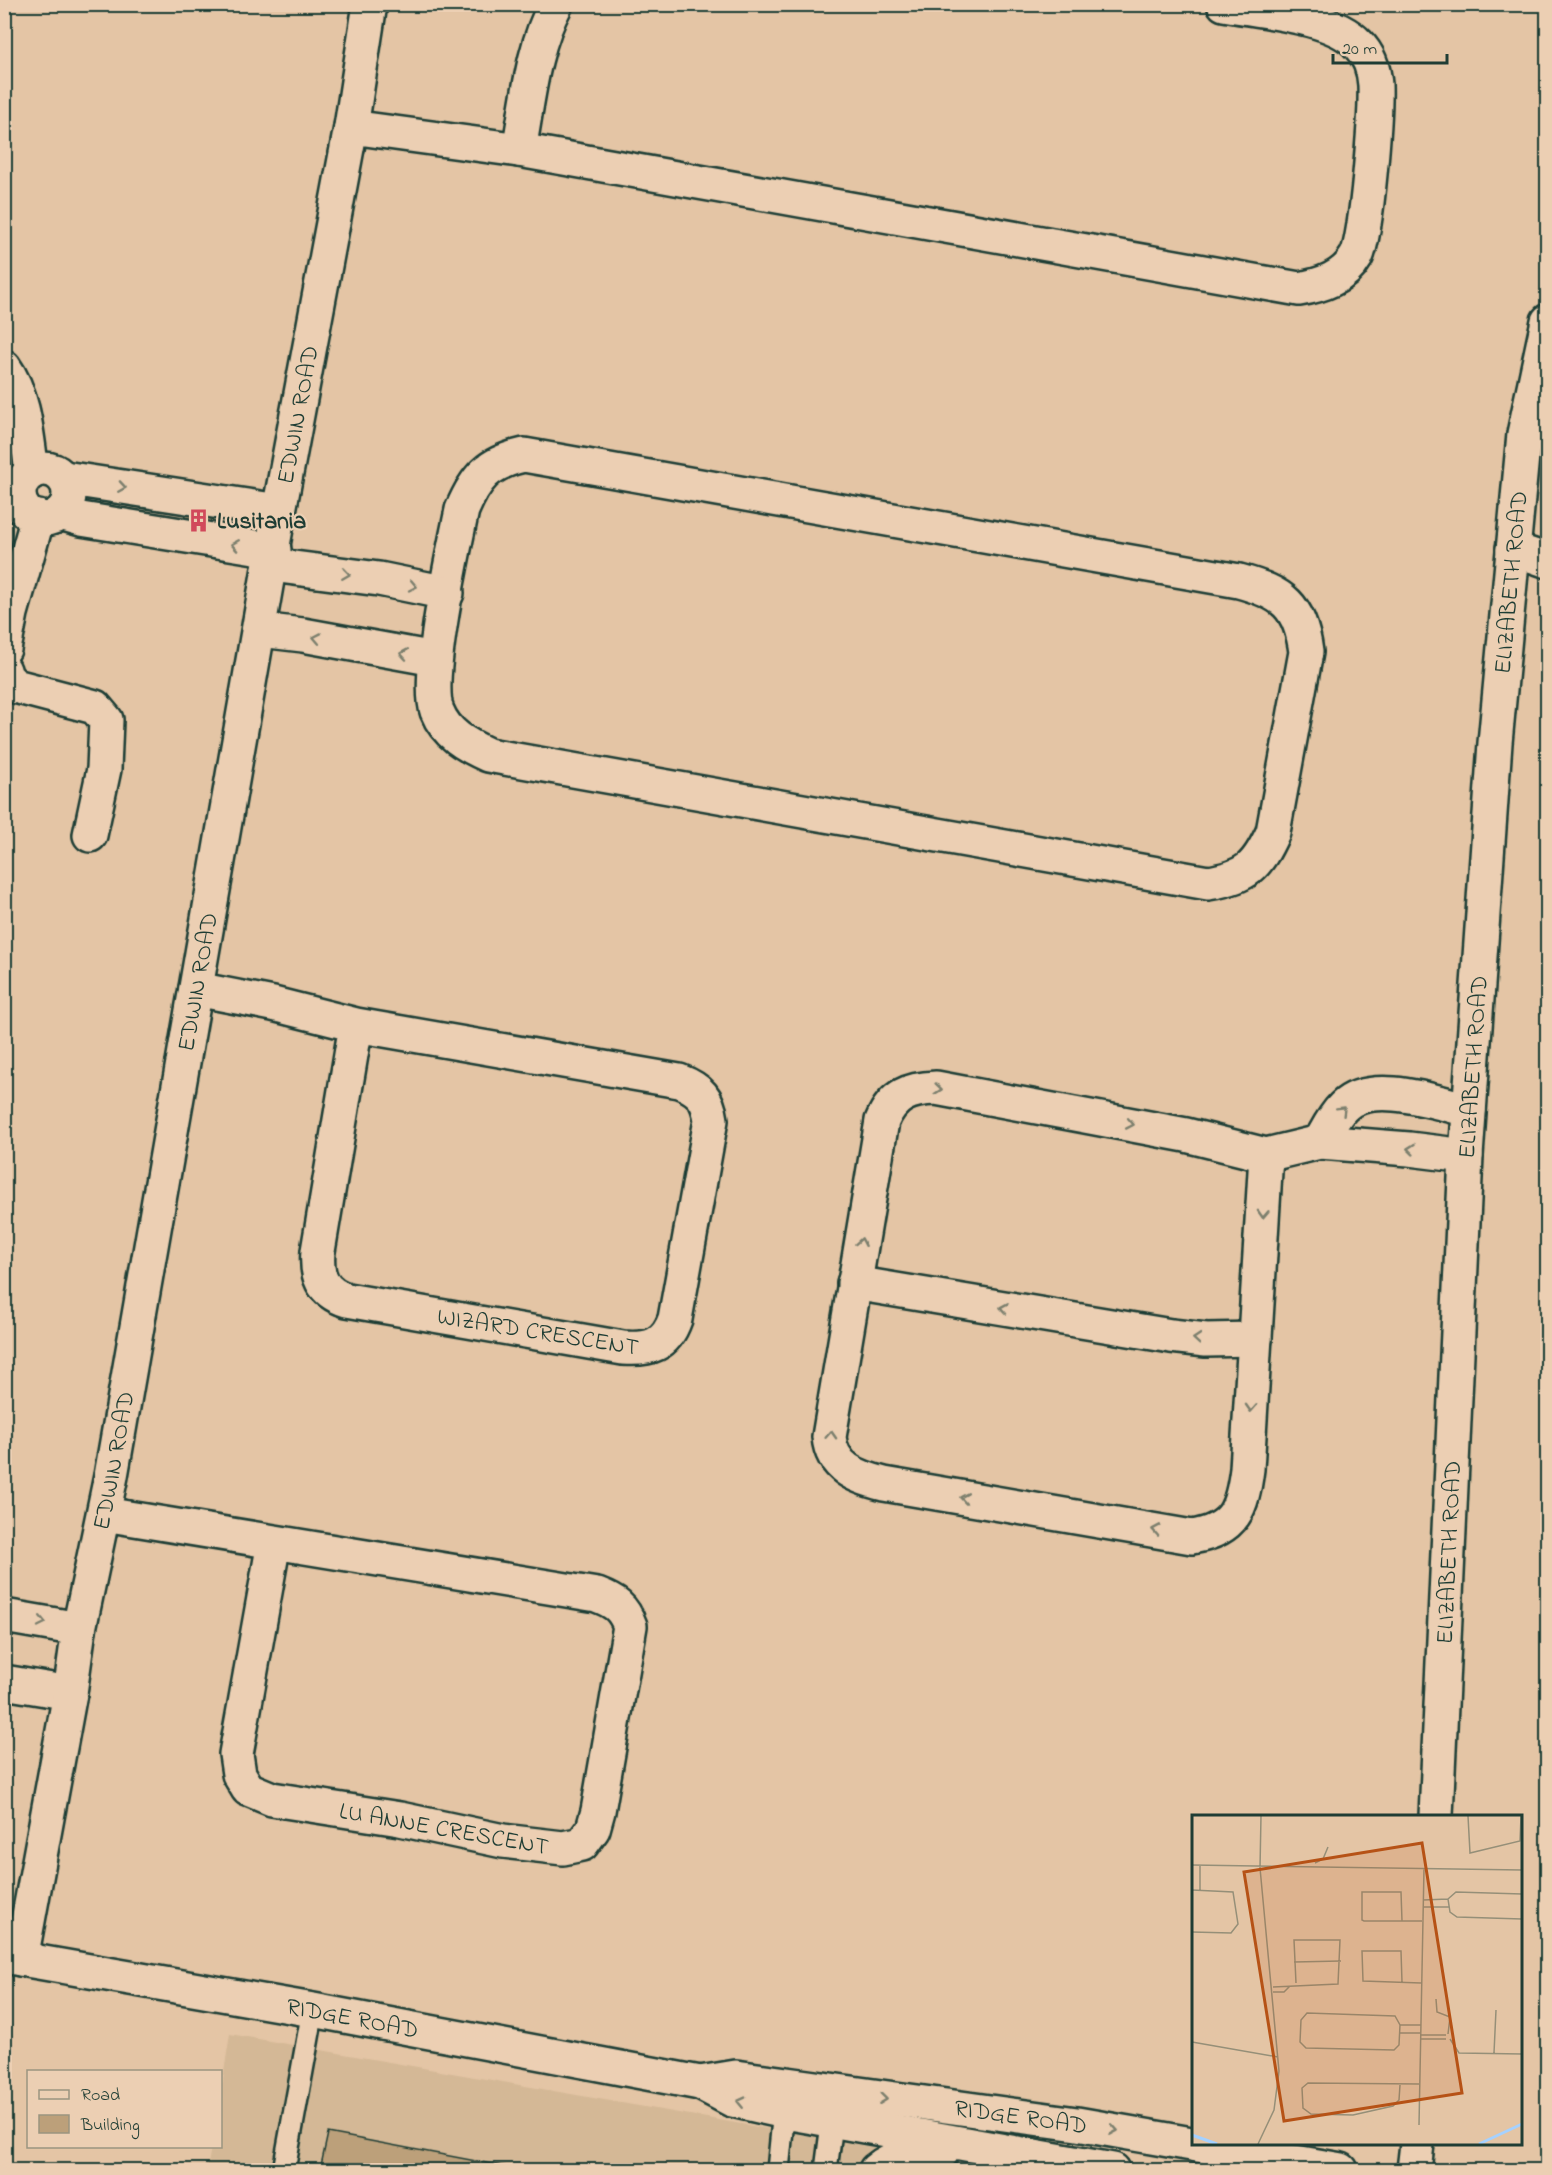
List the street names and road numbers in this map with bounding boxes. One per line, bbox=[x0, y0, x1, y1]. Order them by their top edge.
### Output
street label: EDWIN ROAD bbox=[269, 343, 330, 487]
street label: ELIZABETH ROAD bbox=[1487, 490, 1539, 676]
street label: EDWIN ROAD bbox=[170, 910, 229, 1054]
street label: ELIZABETH ROAD bbox=[1451, 974, 1499, 1160]
street label: WIZARD CRESCENT bbox=[434, 1300, 641, 1367]
street label: EDWIN ROAD bbox=[85, 1389, 145, 1534]
street label: ELIZABETH ROAD bbox=[1429, 1460, 1472, 1645]
street label: LU ANNE CRESCENT bbox=[336, 1795, 551, 1866]
street label: RIDGE ROAD bbox=[283, 1991, 421, 2050]
street label: RIDGE ROAD bbox=[952, 2092, 1090, 2145]

